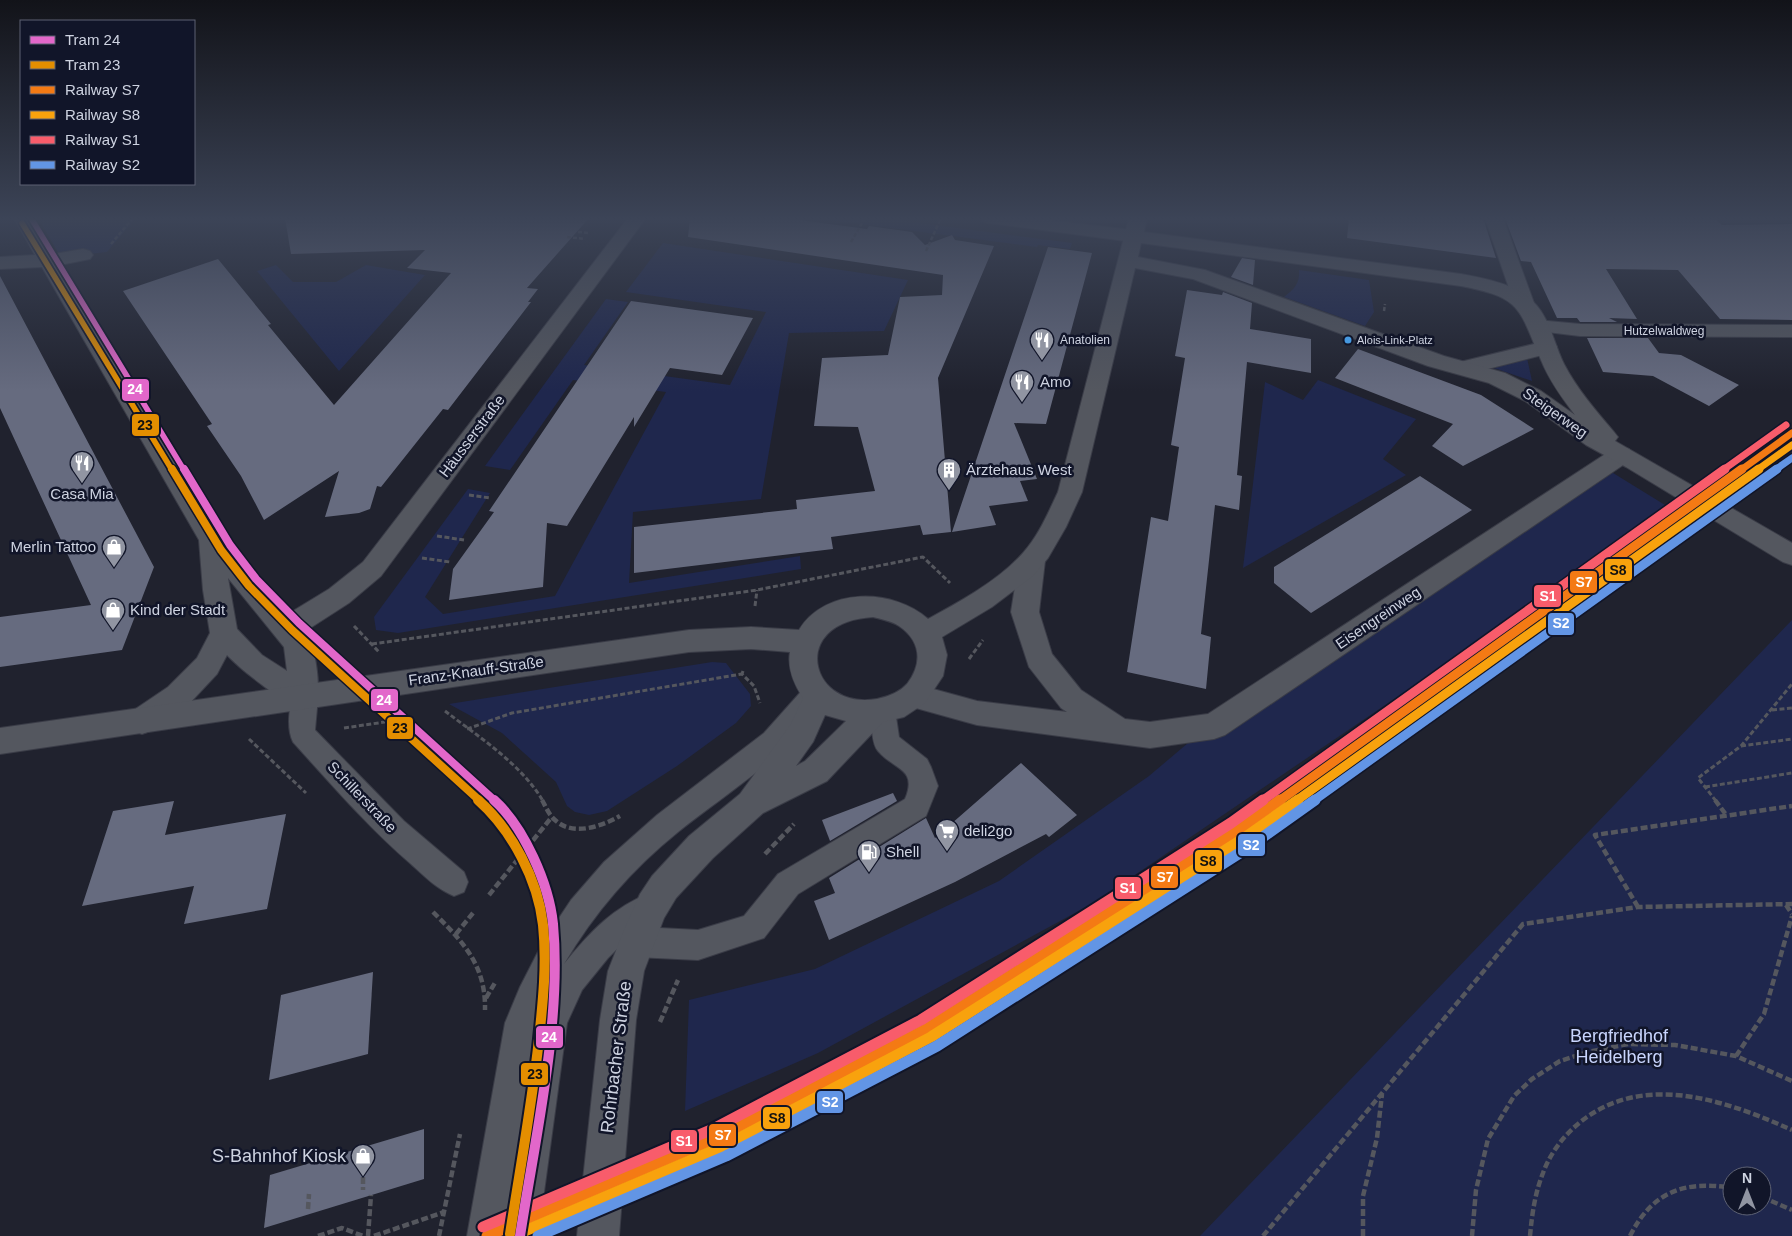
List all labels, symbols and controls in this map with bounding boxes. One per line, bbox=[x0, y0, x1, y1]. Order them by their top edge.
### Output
legend bbox=[20, 20, 195, 185]
text: Tram 24 bbox=[65, 31, 120, 48]
text: Tram 23 bbox=[65, 56, 120, 73]
text: Railway S7 bbox=[65, 81, 140, 98]
text: Railway S8 bbox=[65, 106, 140, 123]
text: Railway S1 bbox=[65, 131, 140, 148]
text: Railway S2 bbox=[65, 156, 140, 173]
street label: Hutzelwaldweg bbox=[1624, 324, 1704, 338]
restaurant icon: Anatolien bbox=[1029, 327, 1055, 361]
place label: Anatolien bbox=[1060, 333, 1110, 347]
place label: Alois-Link-Platz bbox=[1357, 334, 1433, 346]
marker: Alois-Link-Platz bbox=[1343, 335, 1353, 345]
restaurant icon: Amo bbox=[1009, 369, 1035, 403]
place label: Amo bbox=[1040, 373, 1071, 390]
line badge: 24 bbox=[121, 378, 150, 402]
text: 24 bbox=[127, 381, 143, 397]
street label: Steigerweg bbox=[1520, 384, 1591, 441]
street label: Häusserstraße bbox=[435, 391, 508, 480]
line badge: 23 bbox=[131, 413, 160, 437]
text: 23 bbox=[137, 417, 153, 433]
restaurant icon: Casa Mia bbox=[69, 450, 95, 484]
building icon: Ärztehaus West bbox=[936, 457, 962, 491]
place label: Ärztehaus West bbox=[966, 461, 1072, 478]
place label: Casa Mia bbox=[50, 485, 114, 502]
shop icon: Merlin Tattoo bbox=[101, 534, 127, 568]
place label: Merlin Tattoo bbox=[10, 538, 96, 555]
line badge: S8 bbox=[1604, 558, 1633, 582]
text: S8 bbox=[1609, 562, 1627, 578]
line badge: S7 bbox=[1569, 570, 1598, 594]
text: S7 bbox=[1575, 574, 1593, 590]
street label: Eisengreinweg bbox=[1332, 583, 1423, 652]
line badge: S1 bbox=[1533, 584, 1562, 608]
text: S1 bbox=[1539, 588, 1557, 604]
shop icon: Kind der Stadt bbox=[100, 597, 126, 631]
place label: Kind der Stadt bbox=[130, 601, 226, 618]
line badge: S2 bbox=[1547, 612, 1575, 636]
text: S2 bbox=[1552, 615, 1570, 631]
street label: Franz-Knauff-Straße bbox=[407, 653, 545, 688]
line badge: 24 bbox=[370, 688, 399, 712]
text: 24 bbox=[376, 692, 392, 708]
line badge: 23 bbox=[386, 716, 414, 740]
text: 23 bbox=[392, 720, 408, 736]
street label: Schillerstraße bbox=[324, 758, 400, 836]
supermarket icon: deli2go bbox=[934, 818, 960, 852]
place label: deli2go bbox=[964, 822, 1012, 839]
line badge: S2 bbox=[1237, 833, 1266, 857]
text: S2 bbox=[1242, 837, 1260, 853]
fuel station icon: Shell bbox=[856, 839, 882, 873]
place label: Shell bbox=[886, 843, 919, 860]
line badge: S8 bbox=[1194, 849, 1223, 873]
text: S8 bbox=[1199, 853, 1217, 869]
line badge: S7 bbox=[1150, 865, 1179, 889]
text: S7 bbox=[1156, 869, 1174, 885]
line badge: S1 bbox=[1114, 876, 1142, 900]
text: S1 bbox=[1119, 880, 1137, 896]
street label: Rohrbacher Straße bbox=[597, 980, 635, 1134]
line badge: 24 bbox=[535, 1025, 564, 1049]
park label: Bergfriedhof Heidelberg bbox=[1570, 1026, 1669, 1067]
text: 24 bbox=[541, 1029, 557, 1045]
line badge: 23 bbox=[520, 1062, 549, 1086]
text: 23 bbox=[527, 1066, 543, 1082]
line badge: S2 bbox=[816, 1090, 844, 1114]
text: S2 bbox=[821, 1094, 839, 1110]
line badge: S8 bbox=[762, 1106, 791, 1130]
text: S8 bbox=[768, 1110, 786, 1126]
line badge: S7 bbox=[708, 1123, 737, 1147]
text: S7 bbox=[714, 1127, 732, 1143]
line badge: S1 bbox=[670, 1129, 698, 1153]
text: S1 bbox=[675, 1133, 693, 1149]
shop icon: S-Bahnhof Kiosk bbox=[350, 1143, 376, 1177]
place label: S-Bahnhof Kiosk bbox=[212, 1146, 347, 1166]
north arrow bbox=[1722, 1166, 1772, 1216]
text: N bbox=[1742, 1170, 1752, 1186]

